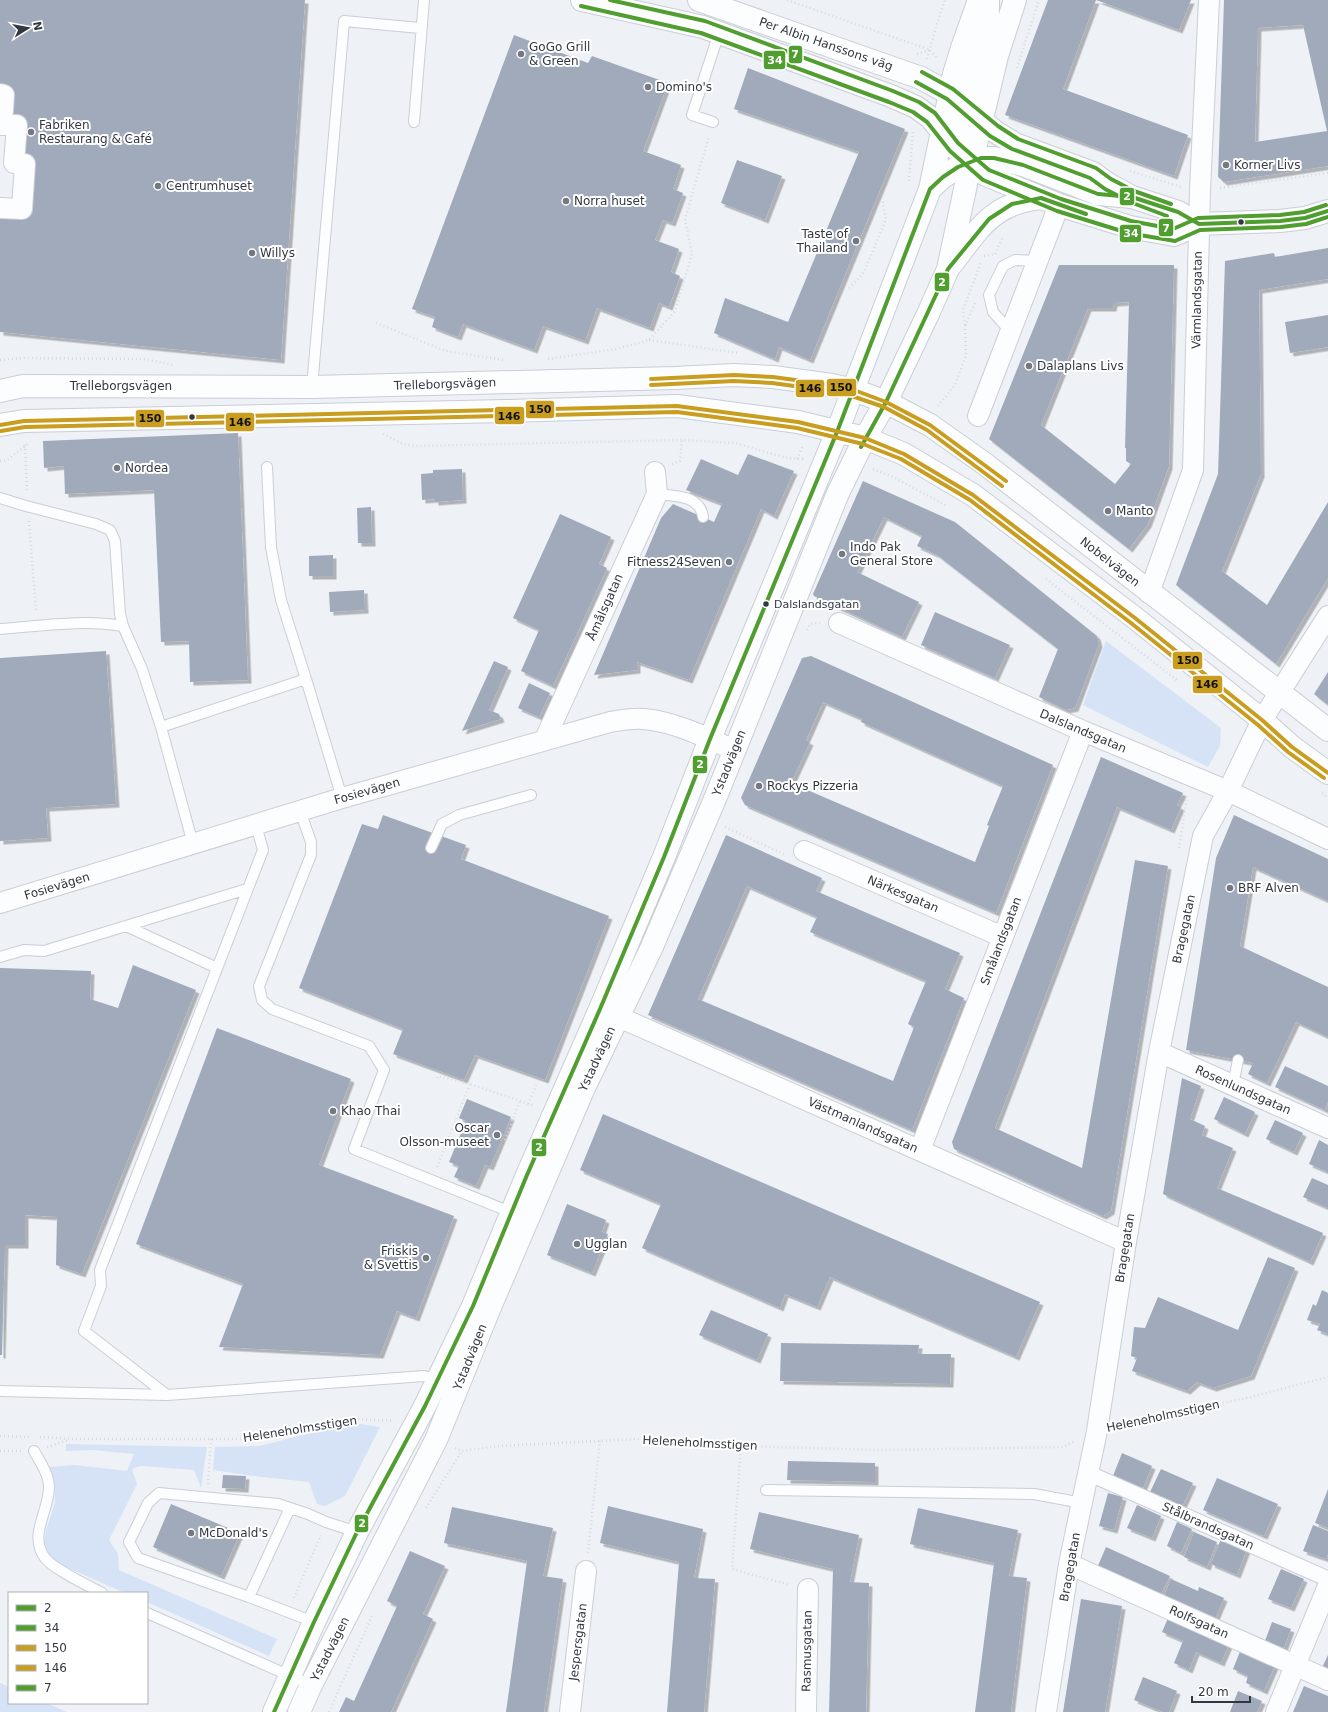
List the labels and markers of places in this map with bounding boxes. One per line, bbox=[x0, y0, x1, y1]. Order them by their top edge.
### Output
place label: GoGo Grill & Green bbox=[529, 40, 590, 68]
marker: GoGo Grill & Green bbox=[516, 49, 526, 59]
place label: Domino's bbox=[656, 80, 712, 94]
marker: Domino's bbox=[643, 82, 653, 92]
place label: Fabriken Restaurang & Café bbox=[39, 118, 152, 146]
marker: Fabriken Restaurang & Café bbox=[26, 127, 36, 137]
place label: Korner Livs bbox=[1234, 158, 1300, 172]
marker: Korner Livs bbox=[1221, 160, 1231, 170]
place label: Centrumhuset bbox=[166, 179, 252, 193]
marker: Centrumhuset bbox=[153, 181, 163, 191]
place label: Norra huset bbox=[574, 194, 645, 208]
marker: Norra huset bbox=[561, 196, 571, 206]
unlabelled marker bbox=[1236, 217, 1246, 227]
place label: Taste of Thailand bbox=[795, 227, 849, 255]
marker: Taste of Thailand bbox=[851, 236, 861, 246]
place label: Willys bbox=[260, 246, 295, 260]
marker: Willys bbox=[247, 248, 257, 258]
place label: Dalaplans Livs bbox=[1037, 359, 1124, 373]
marker: Dalaplans Livs bbox=[1024, 361, 1034, 371]
unlabelled marker bbox=[187, 412, 197, 422]
place label: Nordea bbox=[125, 461, 168, 475]
marker: Nordea bbox=[112, 463, 122, 473]
place label: Manto bbox=[1116, 504, 1153, 518]
marker: Manto bbox=[1103, 506, 1113, 516]
place label: Indo Pak General Store bbox=[850, 540, 933, 568]
marker: Indo Pak General Store bbox=[837, 549, 847, 559]
place label: Fitness24Seven bbox=[627, 555, 721, 569]
marker: Fitness24Seven bbox=[724, 557, 734, 567]
place label: Dalslandsgatan bbox=[774, 598, 859, 611]
marker: Dalslandsgatan bbox=[761, 599, 771, 609]
place label: Rockys Pizzeria bbox=[767, 779, 858, 793]
marker: Rockys Pizzeria bbox=[754, 781, 764, 791]
place label: BRF Alven bbox=[1238, 881, 1299, 895]
marker: BRF Alven bbox=[1225, 883, 1235, 893]
place label: Khao Thai bbox=[341, 1104, 401, 1118]
marker: Khao Thai bbox=[328, 1106, 338, 1116]
place label: Oscar Olsson-museet bbox=[399, 1121, 489, 1149]
marker: Oscar Olsson-museet bbox=[492, 1130, 502, 1140]
place label: Ugglan bbox=[585, 1237, 627, 1251]
marker: Ugglan bbox=[572, 1239, 582, 1249]
place label: Friskis & Svettis bbox=[364, 1244, 418, 1272]
marker: Friskis & Svettis bbox=[421, 1253, 431, 1263]
place label: McDonald's bbox=[199, 1526, 268, 1540]
marker: McDonald's bbox=[186, 1528, 196, 1538]

